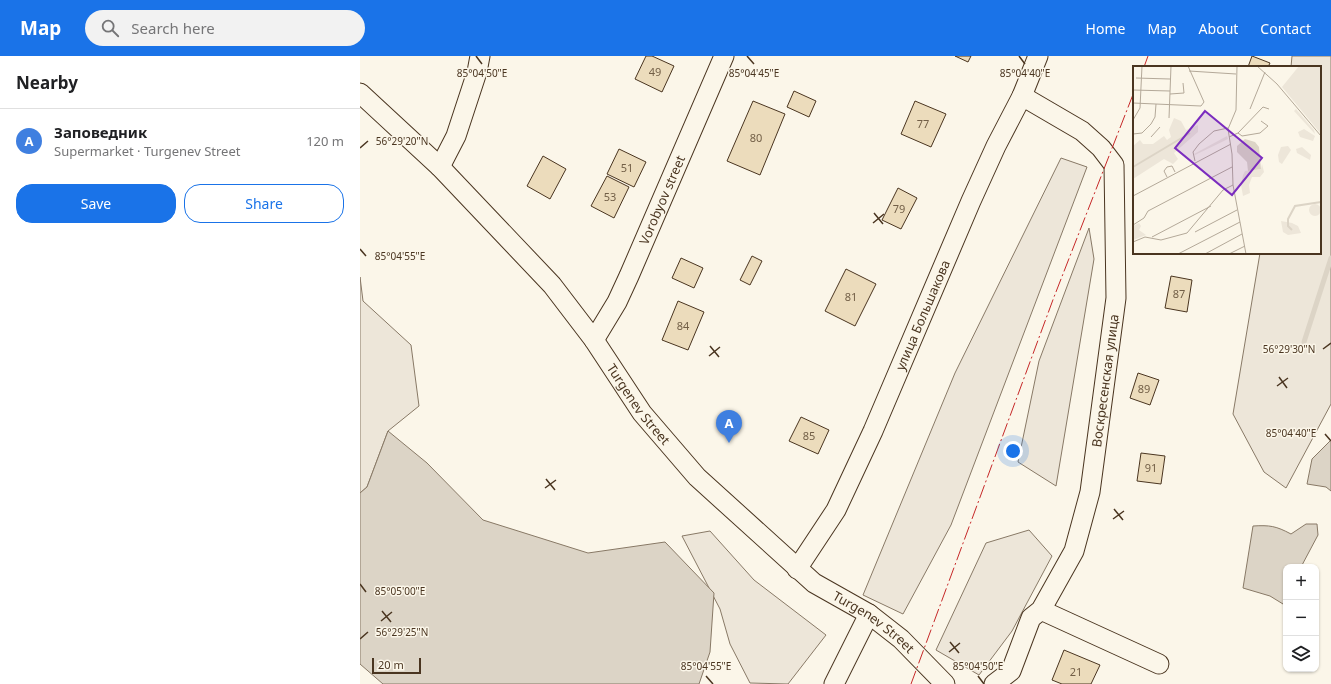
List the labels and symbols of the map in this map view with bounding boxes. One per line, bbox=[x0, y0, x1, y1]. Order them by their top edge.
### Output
house number: 49 bbox=[649, 64, 661, 79]
text: 85°04'50"E bbox=[457, 66, 507, 80]
text: 85°04'45"E bbox=[729, 66, 779, 80]
text: 85°04'40"E bbox=[1000, 66, 1050, 80]
inset map bbox=[1133, 66, 1321, 254]
house number: 77 bbox=[917, 116, 929, 131]
house number: 80 bbox=[750, 130, 762, 145]
text: 56°29'20"N bbox=[376, 134, 428, 148]
street label: Vorobyov street bbox=[635, 152, 689, 247]
house number: 51 bbox=[621, 160, 633, 175]
house number: 53 bbox=[604, 189, 616, 204]
house number: 79 bbox=[893, 201, 905, 216]
text: 85°04'55"E bbox=[375, 249, 425, 263]
street label: улица Большакова bbox=[891, 257, 954, 373]
house number: 87 bbox=[1173, 286, 1185, 301]
house number: 81 bbox=[845, 289, 857, 304]
street label: Воскресенская улица bbox=[1087, 313, 1123, 448]
house number: 84 bbox=[677, 318, 690, 333]
text: 56°29'30"N bbox=[1263, 342, 1315, 356]
street label: Turgenev Street bbox=[603, 360, 675, 449]
house number: 89 bbox=[1138, 381, 1150, 396]
pin: A bbox=[716, 410, 742, 443]
text: 85°04'40"E bbox=[1266, 426, 1316, 440]
house number: 85 bbox=[803, 428, 815, 443]
your location bbox=[1003, 441, 1023, 461]
house number: 91 bbox=[1145, 460, 1157, 475]
text: 85°05'00"E bbox=[375, 584, 425, 598]
street label: Turgenev Street bbox=[830, 587, 919, 657]
text: 56°29'25"N bbox=[376, 625, 428, 639]
scale bar bbox=[372, 656, 421, 675]
text: 85°04'55"E bbox=[681, 659, 731, 673]
text: 85°04'50"E bbox=[953, 659, 1003, 673]
house number: 21 bbox=[1070, 664, 1082, 679]

